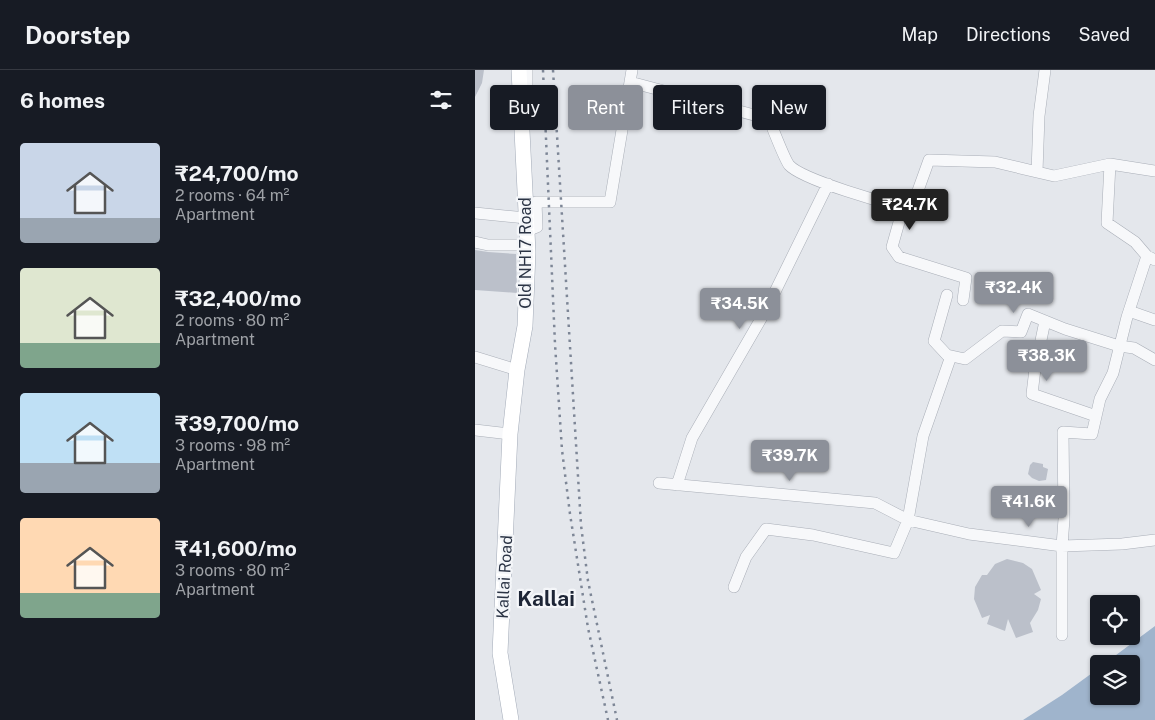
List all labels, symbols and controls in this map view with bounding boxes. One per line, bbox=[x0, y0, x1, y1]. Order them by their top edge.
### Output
text: Doorstep bbox=[25, 21, 130, 49]
text: Map bbox=[901, 24, 938, 45]
text: Directions bbox=[966, 24, 1051, 45]
text: Saved bbox=[1079, 24, 1130, 45]
chip: Buy bbox=[490, 85, 558, 130]
chip: Rent bbox=[568, 85, 643, 130]
chip: Filters bbox=[653, 85, 742, 130]
chip: New bbox=[752, 85, 826, 130]
icon: filters bbox=[427, 86, 455, 114]
text: 6 homes bbox=[20, 88, 105, 113]
text: ₹24,700/mo bbox=[175, 161, 299, 186]
icon: home bbox=[60, 163, 120, 223]
text: 2 rooms · 64 m² bbox=[175, 186, 289, 205]
pin: ₹24.7K bbox=[869, 189, 951, 231]
text: ₹24.7K bbox=[882, 195, 938, 214]
street label: Old NH17 Road bbox=[516, 197, 535, 309]
text: Apartment bbox=[175, 205, 255, 224]
pin: ₹32.4K bbox=[973, 272, 1055, 314]
text: ₹32.4K bbox=[985, 278, 1043, 297]
text: ₹32,400/mo bbox=[175, 286, 301, 311]
icon: home bbox=[60, 288, 120, 348]
pin: ₹34.5K bbox=[699, 288, 781, 330]
text: ₹34.5K bbox=[711, 294, 769, 313]
text: 2 rooms · 80 m² bbox=[175, 311, 289, 330]
text: Apartment bbox=[175, 330, 255, 349]
pin: ₹38.3K bbox=[1006, 340, 1088, 382]
text: ₹38.3K bbox=[1018, 346, 1076, 365]
text: ₹39,700/mo bbox=[175, 411, 299, 436]
icon: home bbox=[60, 413, 120, 473]
text: 3 rooms · 98 m² bbox=[175, 436, 290, 455]
pin: ₹39.7K bbox=[749, 440, 831, 482]
text: ₹39.7K bbox=[762, 446, 818, 465]
text: Apartment bbox=[175, 455, 255, 474]
pin: ₹41.6K bbox=[988, 486, 1070, 528]
text: ₹41.6K bbox=[1002, 492, 1056, 511]
street label: Kallai Road bbox=[493, 535, 516, 619]
text: ₹41,600/mo bbox=[175, 536, 297, 561]
icon: home bbox=[60, 538, 120, 598]
text: 3 rooms · 80 m² bbox=[175, 561, 290, 580]
text: Apartment bbox=[175, 580, 255, 599]
district label: Kallai bbox=[517, 586, 575, 611]
map controls bbox=[1090, 595, 1140, 705]
button: locate bbox=[1090, 595, 1140, 645]
button: layers bbox=[1090, 655, 1140, 705]

